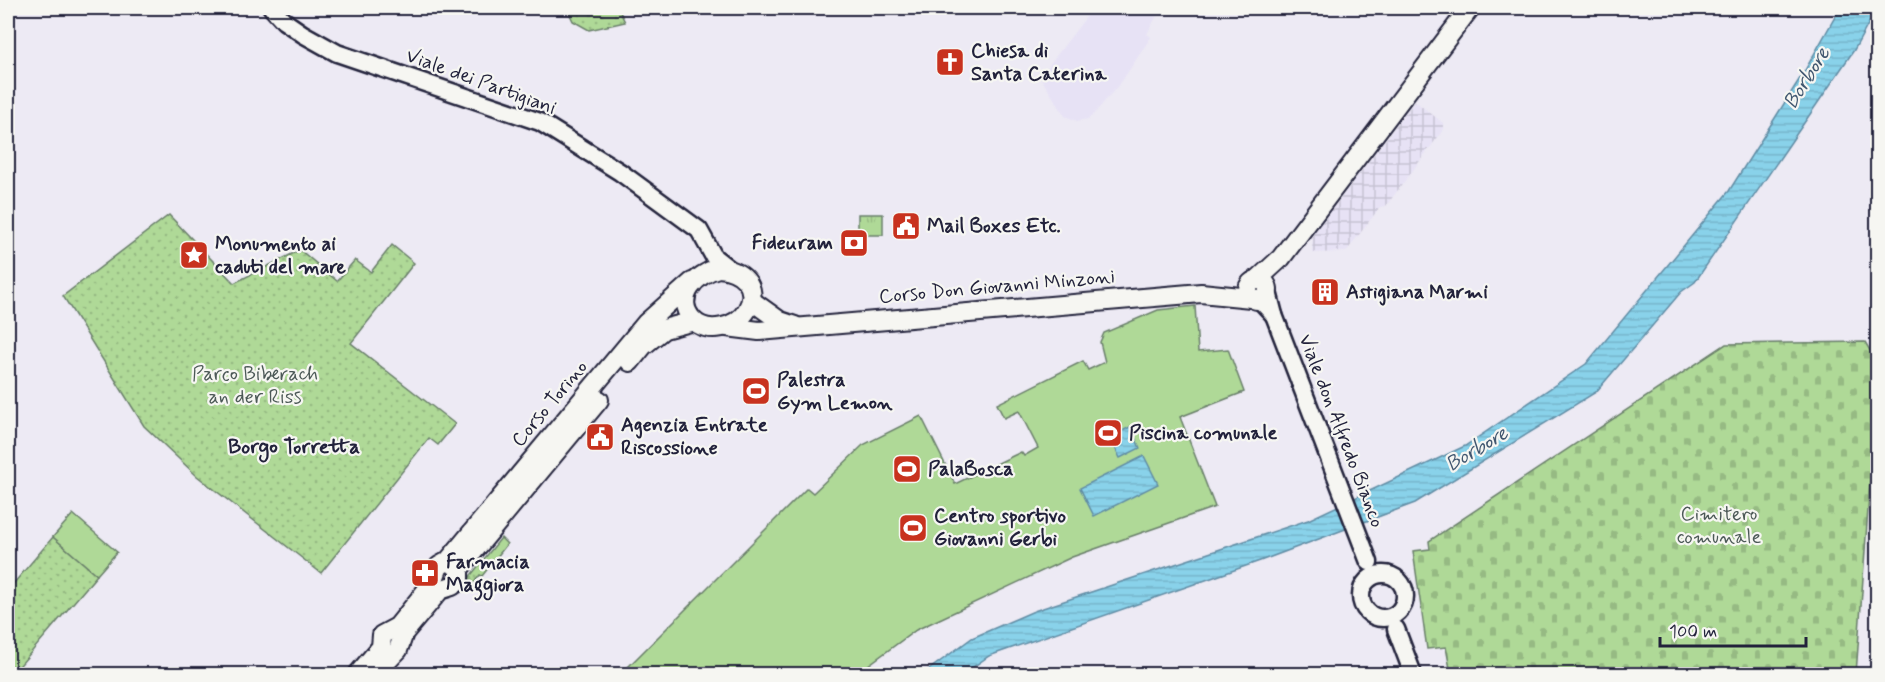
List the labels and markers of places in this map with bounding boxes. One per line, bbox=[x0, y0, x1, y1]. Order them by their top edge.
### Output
place label: Chiesa di Santa Caterina bbox=[971, 38, 1107, 88]
church icon: Chiesa di Santa Caterina bbox=[934, 46, 966, 78]
public building icon: Mail Boxes Etc. bbox=[890, 210, 922, 242]
place label: Mail Boxes Etc. bbox=[927, 213, 1061, 240]
bank icon: Fideuram bbox=[838, 227, 870, 259]
place label: Fideuram bbox=[752, 230, 833, 257]
place label: Monumento ai caduti del mare bbox=[215, 231, 347, 281]
place icon: Monumento ai caduti del mare bbox=[178, 239, 210, 271]
building icon: Astigiana Marmi bbox=[1309, 276, 1341, 308]
place label: Astigiana Marmi bbox=[1346, 279, 1488, 306]
place label: Palestra Gym Lemon bbox=[777, 367, 893, 417]
sports icon: Palestra Gym Lemon bbox=[740, 375, 772, 407]
place label: Agenzia Entrate Riscossione bbox=[621, 412, 768, 462]
sports icon: Piscina comunale bbox=[1092, 417, 1124, 449]
place label: Piscina comunale bbox=[1129, 420, 1277, 447]
public building icon: Agenzia Entrate Riscossione bbox=[584, 421, 616, 453]
sports icon: PalaBosca bbox=[891, 453, 923, 485]
place label: PalaBosca bbox=[928, 456, 1013, 483]
place label: Centro sportivo Giovanni Gerbi bbox=[934, 503, 1067, 553]
sports icon: Centro sportivo Giovanni Gerbi bbox=[897, 512, 929, 544]
place label: Farmacia Maggiora bbox=[446, 549, 530, 601]
pharmacy icon: Farmacia Maggiora bbox=[409, 557, 441, 589]

